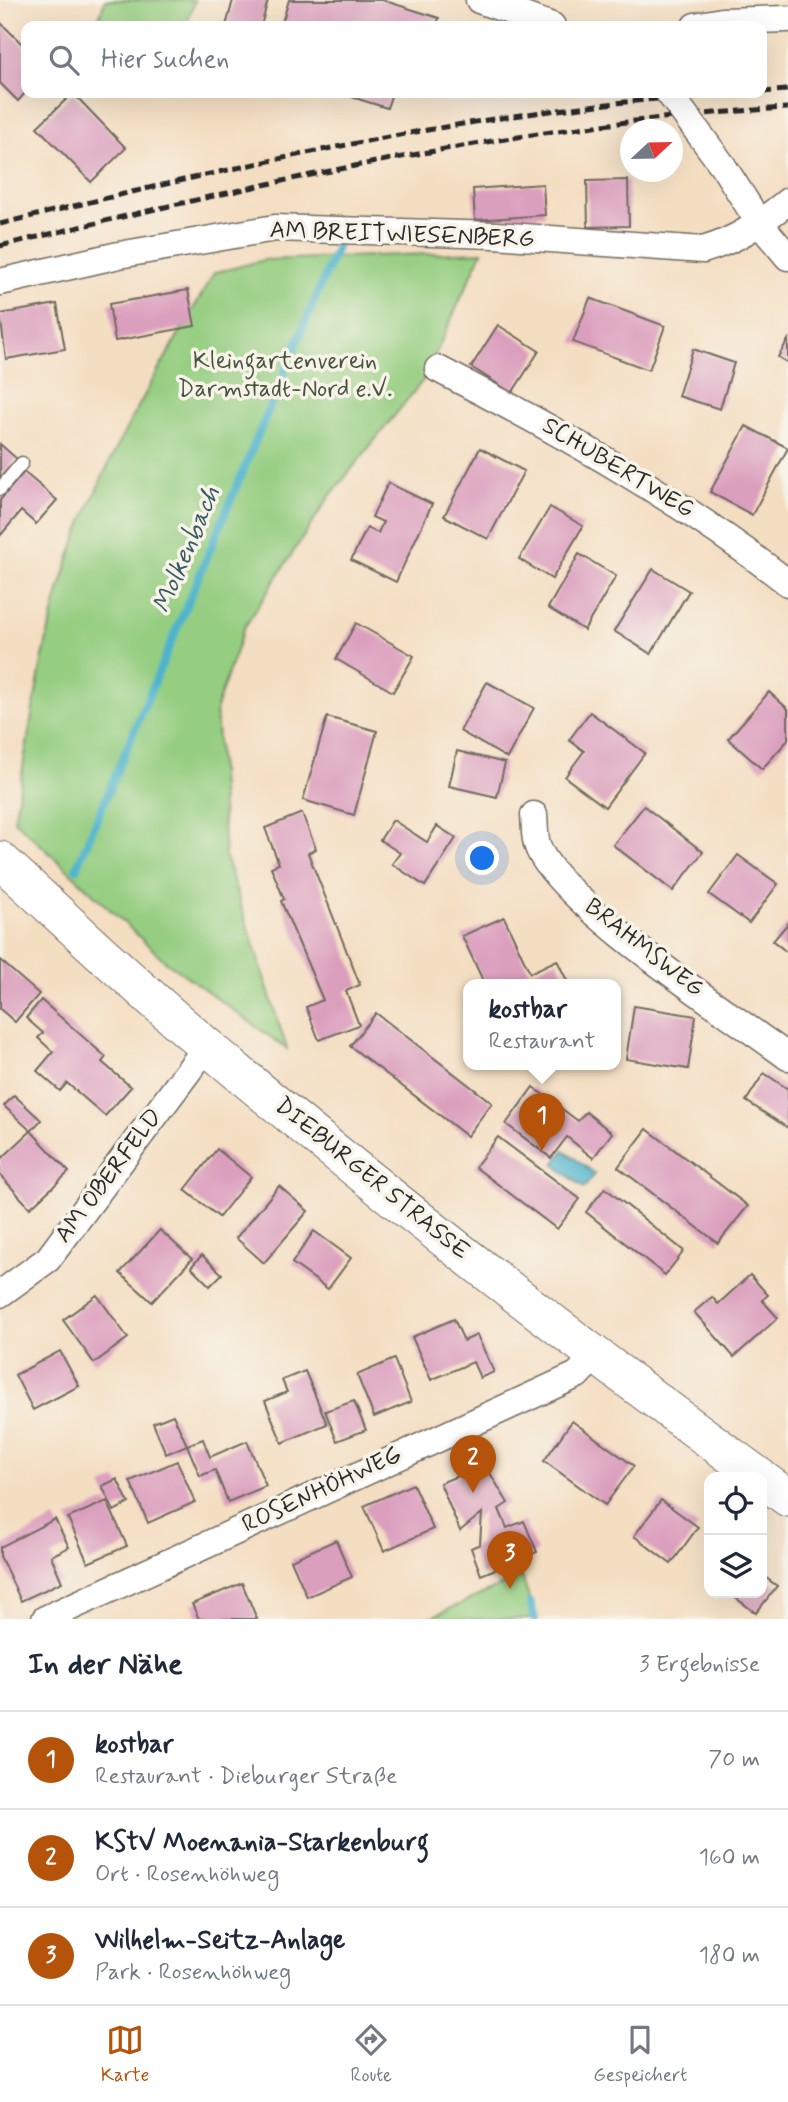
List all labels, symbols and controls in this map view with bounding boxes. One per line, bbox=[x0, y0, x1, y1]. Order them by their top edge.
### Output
search box bbox=[21, 21, 767, 98]
icon: search bbox=[45, 41, 83, 79]
text: Hier suchen bbox=[101, 43, 229, 77]
north arrow bbox=[620, 119, 683, 182]
street label: AM BREITWIESENBERG bbox=[269, 215, 535, 255]
park label: Kleingartenverein Darmstadt-Nord e.V. bbox=[178, 346, 392, 405]
street label: SCHUBERTWEG bbox=[536, 410, 700, 526]
water label: Molkenbach bbox=[145, 481, 229, 619]
your location bbox=[465, 841, 499, 875]
street label: BRAHMSWEG bbox=[578, 892, 710, 1004]
popup bbox=[463, 979, 621, 1070]
text: kostbar bbox=[489, 993, 567, 1027]
text: Restaurant bbox=[489, 1027, 595, 1057]
street label: DIEBURGER STRASSE bbox=[268, 1091, 476, 1267]
pin: 1 bbox=[519, 1093, 565, 1151]
street label: AM OBERFELD bbox=[48, 1103, 170, 1249]
pin: 2 bbox=[450, 1435, 496, 1493]
street label: ROSENHÖHWEG bbox=[237, 1440, 407, 1540]
map controls bbox=[704, 1472, 767, 1598]
button: locate bbox=[704, 1472, 767, 1535]
pin: 3 bbox=[487, 1531, 533, 1589]
button: layers bbox=[704, 1535, 767, 1598]
text: In der Nähe bbox=[28, 1645, 183, 1684]
text: 3 Ergebnisse bbox=[639, 1650, 760, 1680]
text: kostbar bbox=[95, 1728, 173, 1762]
text: 1 bbox=[46, 1745, 56, 1775]
text: 70 m bbox=[708, 1745, 760, 1775]
text: Restaurant · Dieburger Straße bbox=[95, 1762, 397, 1792]
text: KStV Moenania-Starkenburg bbox=[95, 1826, 429, 1860]
text: 2 bbox=[45, 1843, 57, 1873]
text: 160 m bbox=[699, 1843, 760, 1873]
text: Ort · Rosenhöhweg bbox=[95, 1860, 279, 1890]
text: Wilhelm-Seitz-Anlage bbox=[95, 1924, 345, 1958]
text: 3 bbox=[46, 1941, 56, 1971]
text: 180 m bbox=[699, 1941, 760, 1971]
text: Park · Rosenhöhweg bbox=[95, 1958, 291, 1988]
tab: Karte bbox=[101, 2021, 149, 2088]
tab: Route bbox=[351, 2021, 392, 2088]
tab: Gespeichert bbox=[593, 2021, 687, 2088]

